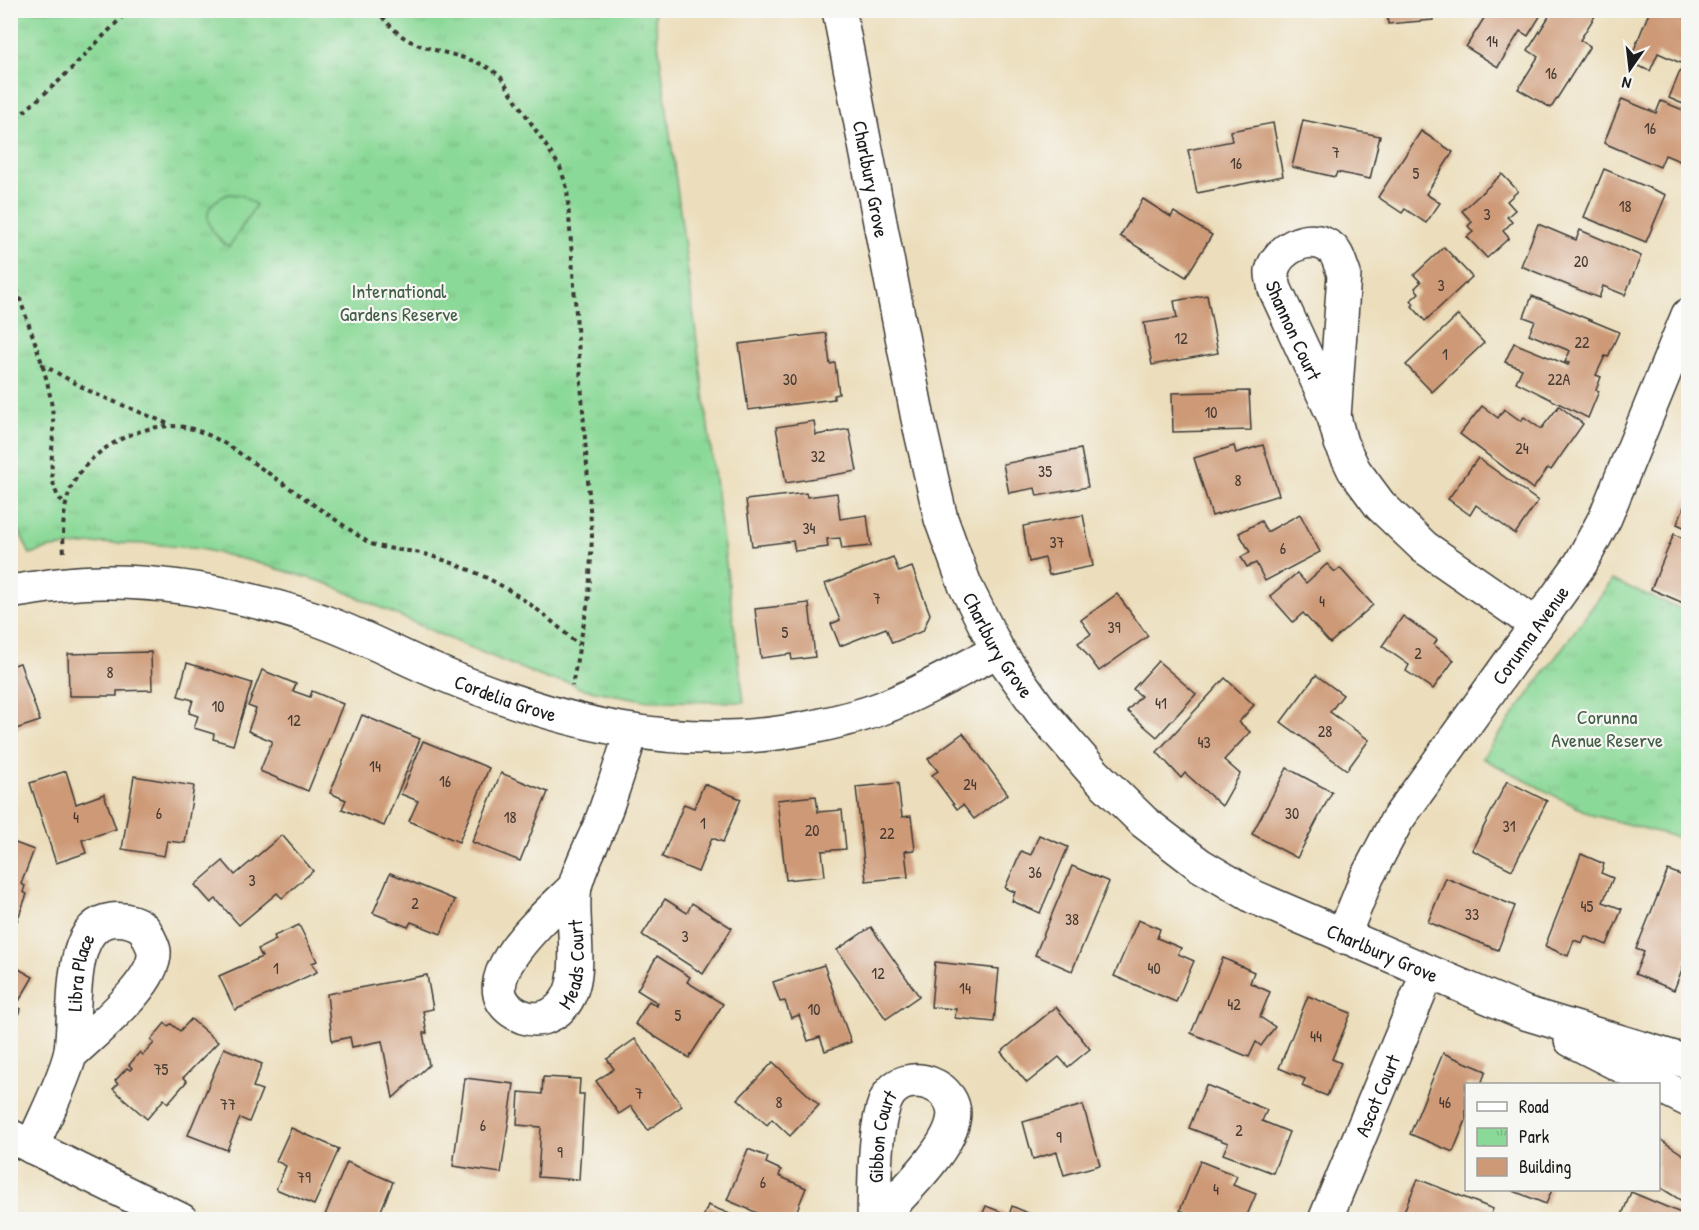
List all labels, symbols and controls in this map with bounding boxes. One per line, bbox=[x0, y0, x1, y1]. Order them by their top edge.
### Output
house number: 14 bbox=[1486, 30, 1498, 52]
north arrow bbox=[1600, 39, 1660, 99]
house number: 16 bbox=[1545, 62, 1557, 84]
text: N bbox=[1619, 72, 1633, 95]
house number: 16 bbox=[1644, 117, 1656, 139]
street label: Charlbury Grove bbox=[847, 118, 896, 240]
house number: 7 bbox=[1332, 141, 1340, 163]
house number: 16 bbox=[1230, 152, 1242, 174]
house number: 5 bbox=[1413, 162, 1420, 184]
house number: 18 bbox=[1619, 195, 1631, 217]
house number: 3 bbox=[1483, 203, 1491, 225]
house number: 20 bbox=[1574, 250, 1588, 272]
house number: 3 bbox=[1437, 274, 1445, 296]
park label: International Gardens Reserve bbox=[340, 277, 458, 327]
street label: Shannon Court bbox=[1260, 278, 1329, 385]
house number: 12 bbox=[1174, 327, 1188, 349]
house number: 22 bbox=[1575, 331, 1590, 353]
house number: 1 bbox=[1442, 343, 1448, 365]
house number: 30 bbox=[783, 368, 797, 390]
house number: 22A bbox=[1548, 368, 1571, 390]
house number: 10 bbox=[1205, 401, 1217, 423]
house number: 24 bbox=[1515, 437, 1529, 459]
house number: 32 bbox=[811, 445, 826, 467]
house number: 35 bbox=[1038, 460, 1052, 482]
house number: 8 bbox=[1235, 469, 1242, 491]
house number: 34 bbox=[802, 517, 816, 539]
house number: 37 bbox=[1049, 531, 1065, 553]
house number: 6 bbox=[1280, 537, 1286, 559]
street label: Corunna Avenue bbox=[1485, 580, 1574, 690]
house number: 7 bbox=[873, 587, 881, 609]
street label: Charlbury Grove bbox=[957, 587, 1040, 703]
house number: 4 bbox=[1319, 590, 1325, 612]
house number: 39 bbox=[1107, 616, 1121, 638]
house number: 5 bbox=[782, 621, 789, 643]
house number: 2 bbox=[1414, 642, 1422, 664]
house number: 8 bbox=[107, 661, 114, 683]
street label: Cordelia Grove bbox=[451, 667, 560, 727]
house number: 41 bbox=[1155, 692, 1167, 714]
house number: 10 bbox=[212, 695, 224, 717]
park label: Corunna Avenue Reserve bbox=[1551, 703, 1663, 753]
house number: 12 bbox=[287, 709, 301, 731]
house number: 28 bbox=[1318, 720, 1332, 742]
house number: 43 bbox=[1197, 731, 1211, 753]
house number: 14 bbox=[369, 755, 381, 777]
house number: 16 bbox=[439, 770, 451, 792]
house number: 24 bbox=[963, 773, 977, 795]
house number: 6 bbox=[156, 802, 162, 824]
house number: 30 bbox=[1285, 802, 1299, 824]
house number: 4 bbox=[73, 806, 79, 828]
house number: 18 bbox=[504, 806, 516, 828]
house number: 1 bbox=[700, 812, 706, 834]
house number: 31 bbox=[1503, 815, 1516, 837]
house number: 20 bbox=[805, 819, 819, 841]
house number: 22 bbox=[880, 822, 895, 844]
house number: 36 bbox=[1028, 861, 1042, 883]
house number: 3 bbox=[248, 869, 256, 891]
house number: 2 bbox=[411, 892, 419, 914]
house number: 45 bbox=[1581, 895, 1594, 917]
house number: 33 bbox=[1465, 903, 1479, 925]
house number: 38 bbox=[1065, 908, 1079, 930]
street label: Charlbury Grove bbox=[1323, 916, 1443, 988]
street label: Meads Court bbox=[551, 918, 589, 1014]
house number: 3 bbox=[681, 925, 689, 947]
street label: Libra Place bbox=[60, 928, 100, 1012]
house number: 1 bbox=[273, 957, 279, 979]
house number: 40 bbox=[1147, 957, 1161, 979]
house number: 12 bbox=[871, 962, 885, 984]
house number: 14 bbox=[959, 977, 971, 999]
house number: 42 bbox=[1227, 993, 1241, 1015]
house number: 10 bbox=[808, 998, 820, 1020]
house number: 5 bbox=[675, 1004, 682, 1026]
house number: 44 bbox=[1310, 1025, 1322, 1047]
street label: Ascot Court bbox=[1348, 1049, 1406, 1140]
house number: 75 bbox=[154, 1058, 169, 1080]
house number: 7 bbox=[635, 1082, 643, 1104]
street label: Gibbon Court bbox=[861, 1083, 903, 1183]
legend bbox=[1465, 1083, 1660, 1191]
house number: 8 bbox=[776, 1091, 783, 1113]
house number: 46 bbox=[1439, 1091, 1451, 1113]
house number: 77 bbox=[220, 1093, 236, 1115]
text: Road bbox=[1519, 1094, 1549, 1119]
house number: 6 bbox=[480, 1114, 486, 1136]
house number: 2 bbox=[1235, 1119, 1243, 1141]
text: Park bbox=[1519, 1124, 1550, 1149]
house number: 9 bbox=[1056, 1126, 1062, 1148]
house number: 9 bbox=[557, 1141, 563, 1163]
text: Building bbox=[1519, 1154, 1571, 1179]
house number: 79 bbox=[297, 1166, 311, 1188]
house number: 6 bbox=[760, 1171, 766, 1193]
house number: 4 bbox=[1213, 1178, 1219, 1200]

